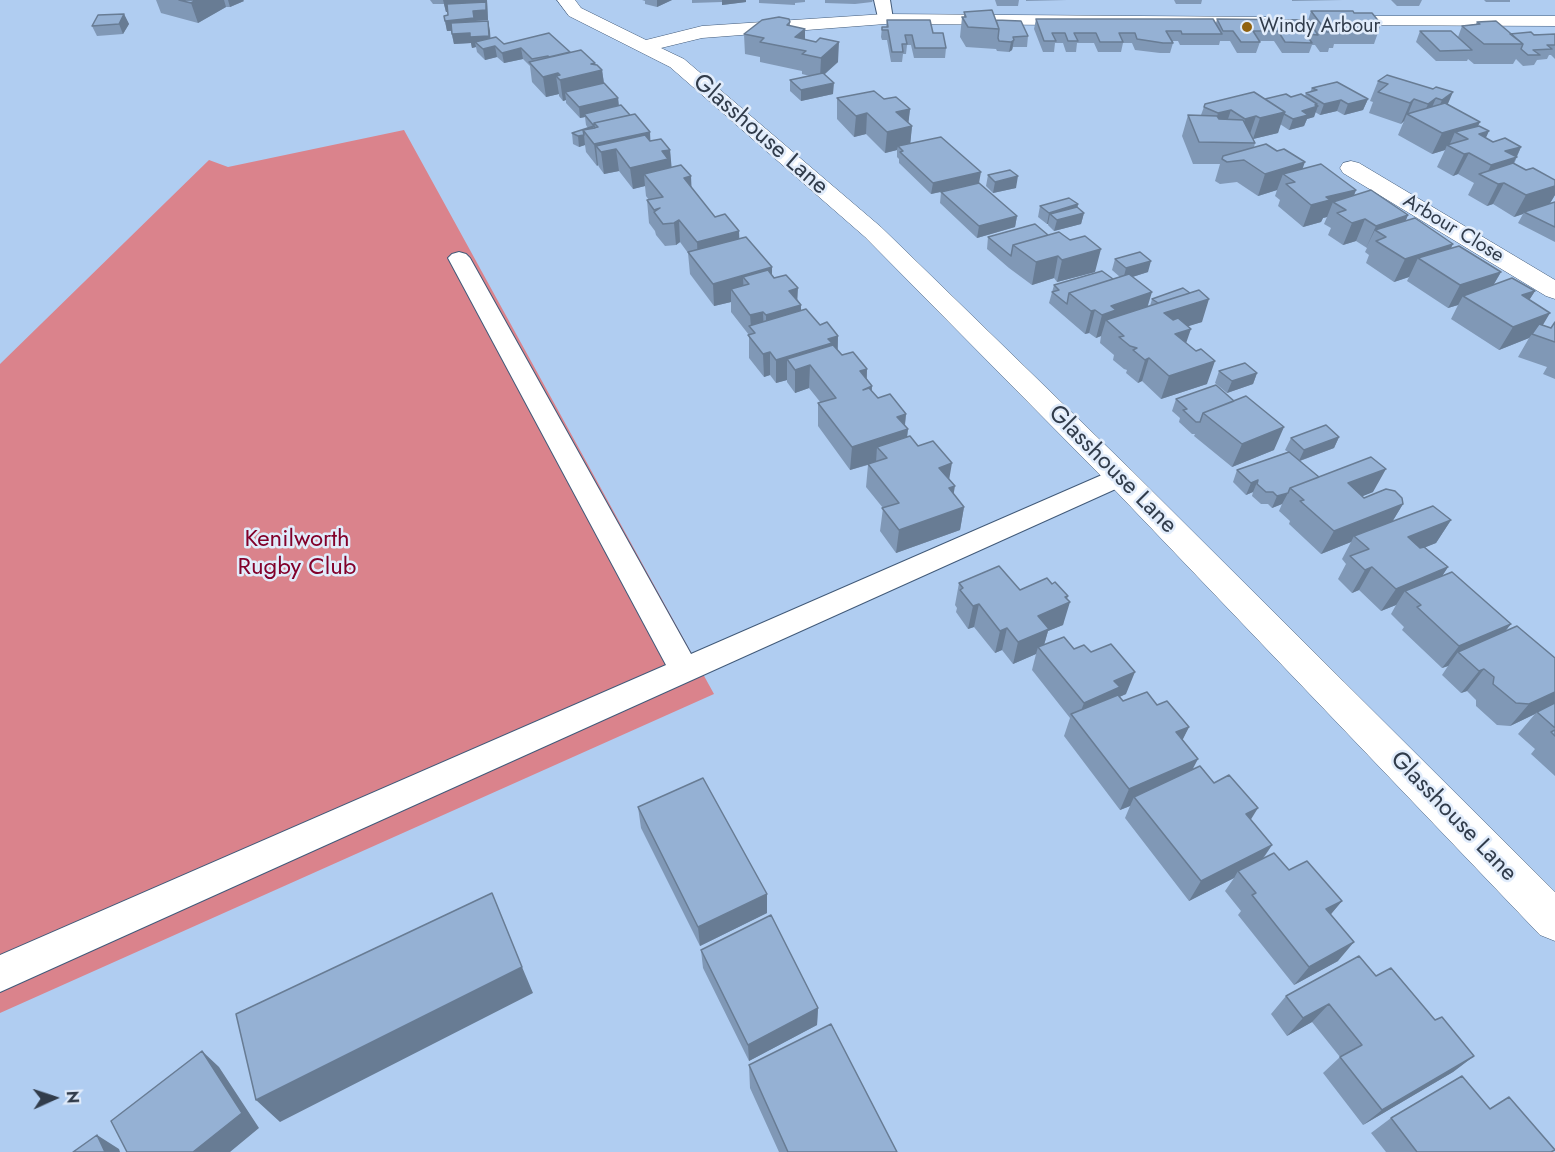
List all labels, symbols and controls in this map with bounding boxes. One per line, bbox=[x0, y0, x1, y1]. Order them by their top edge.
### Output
place label: Windy Arbour bbox=[1259, 15, 1380, 39]
marker: Windy Arbour bbox=[1240, 20, 1254, 34]
street label: Glasshouse Lane bbox=[686, 68, 834, 202]
street label: Arbour Close bbox=[1398, 190, 1508, 268]
street label: Glasshouse Lane bbox=[1042, 400, 1182, 540]
park label: Kenilworth Rugby Club bbox=[237, 526, 357, 582]
street label: Glasshouse Lane bbox=[1384, 746, 1522, 888]
north arrow bbox=[24, 1068, 84, 1128]
text: N bbox=[61, 1090, 84, 1104]

